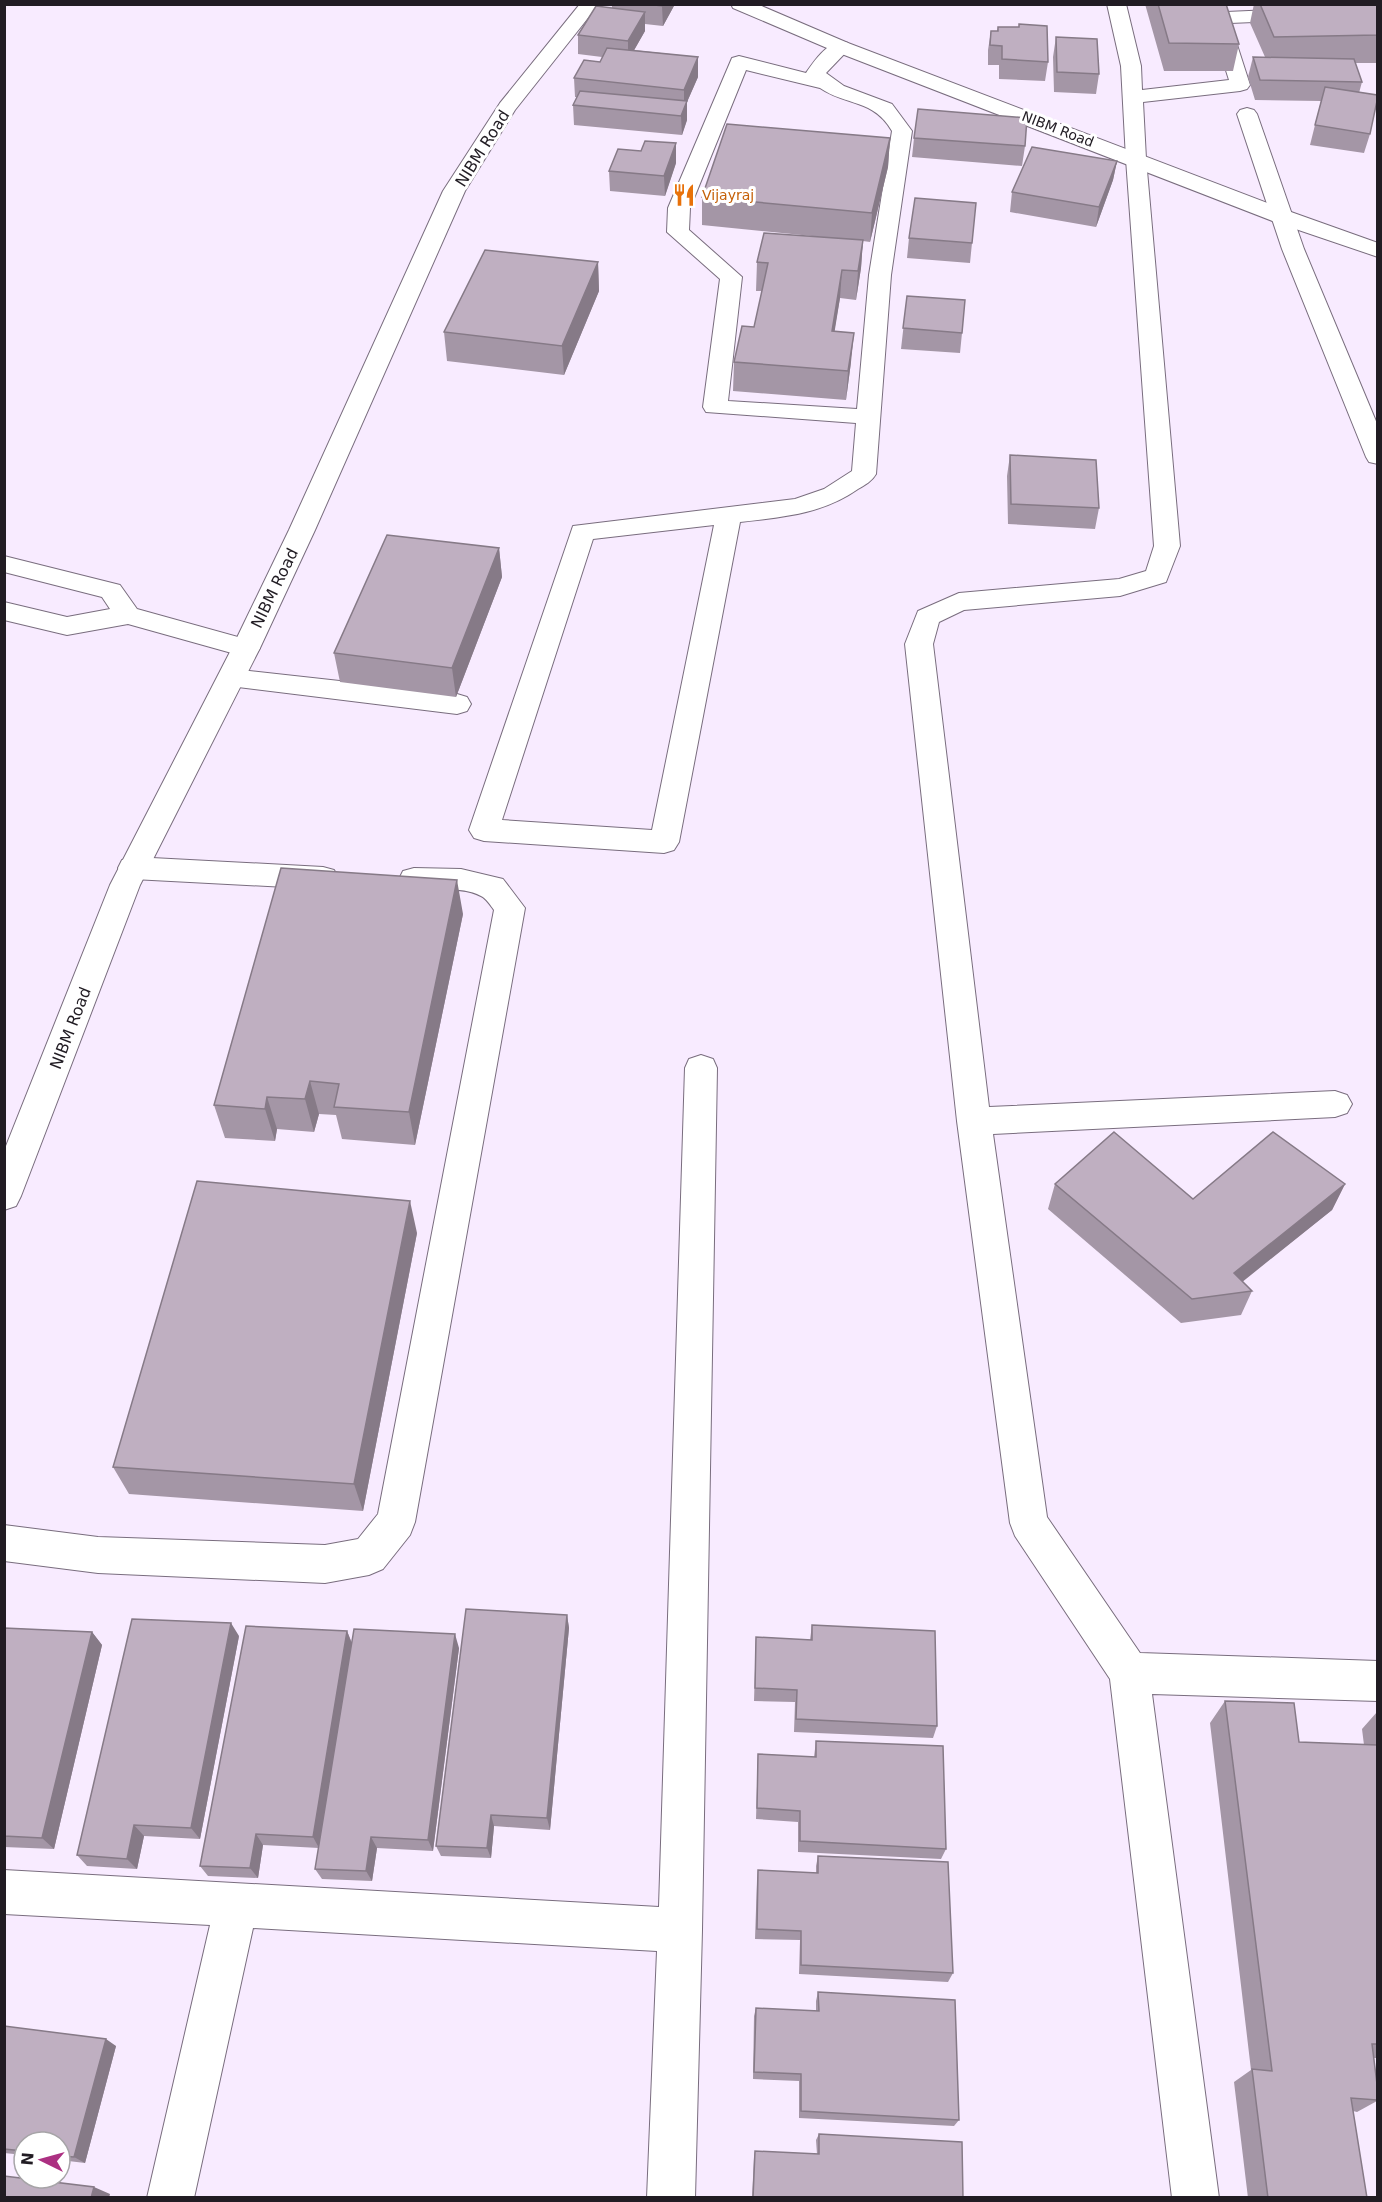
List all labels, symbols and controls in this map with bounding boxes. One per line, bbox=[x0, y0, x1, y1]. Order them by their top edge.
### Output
street label: NIBM Road bbox=[451, 106, 513, 190]
street label: NIBM Road bbox=[1020, 108, 1096, 150]
restaurant icon: Vijayraj bbox=[671, 182, 697, 208]
place label: Vijayraj bbox=[702, 187, 754, 203]
street label: NIBM Road bbox=[247, 545, 302, 631]
street label: NIBM Road bbox=[46, 984, 95, 1072]
north arrow bbox=[12, 2130, 72, 2190]
text: N bbox=[18, 2151, 38, 2166]

